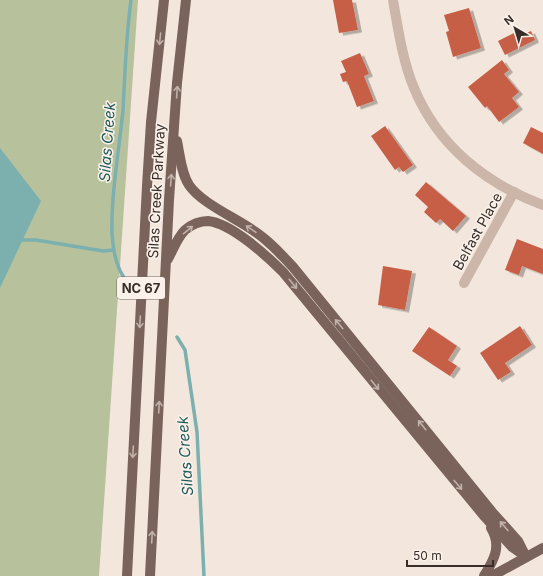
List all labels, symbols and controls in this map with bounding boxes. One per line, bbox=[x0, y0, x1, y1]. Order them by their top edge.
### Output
north arrow bbox=[495, 8, 535, 48]
text: N bbox=[501, 12, 516, 28]
one-way arrow bbox=[156, 32, 163, 45]
one-way arrow bbox=[173, 86, 180, 99]
water label: Silas Creek bbox=[95, 101, 119, 183]
street label: Silas Creek Parkway bbox=[144, 123, 168, 259]
one-way arrow bbox=[167, 174, 174, 187]
street label: Belfast Place bbox=[449, 189, 505, 273]
one-way arrow bbox=[182, 225, 193, 234]
one-way arrow bbox=[246, 225, 257, 233]
road number: NC 67 bbox=[117, 277, 165, 299]
one-way arrow bbox=[288, 279, 297, 290]
one-way arrow bbox=[136, 315, 143, 328]
one-way arrow bbox=[335, 319, 344, 330]
one-way arrow bbox=[370, 379, 379, 390]
one-way arrow bbox=[155, 401, 162, 414]
water label: Silas Creek bbox=[173, 415, 197, 497]
one-way arrow bbox=[417, 420, 426, 430]
one-way arrow bbox=[130, 445, 137, 458]
one-way arrow bbox=[453, 480, 462, 490]
one-way arrow bbox=[500, 521, 509, 531]
one-way arrow bbox=[148, 531, 155, 544]
scale bar bbox=[407, 542, 493, 568]
text: 50 m bbox=[413, 548, 442, 563]

